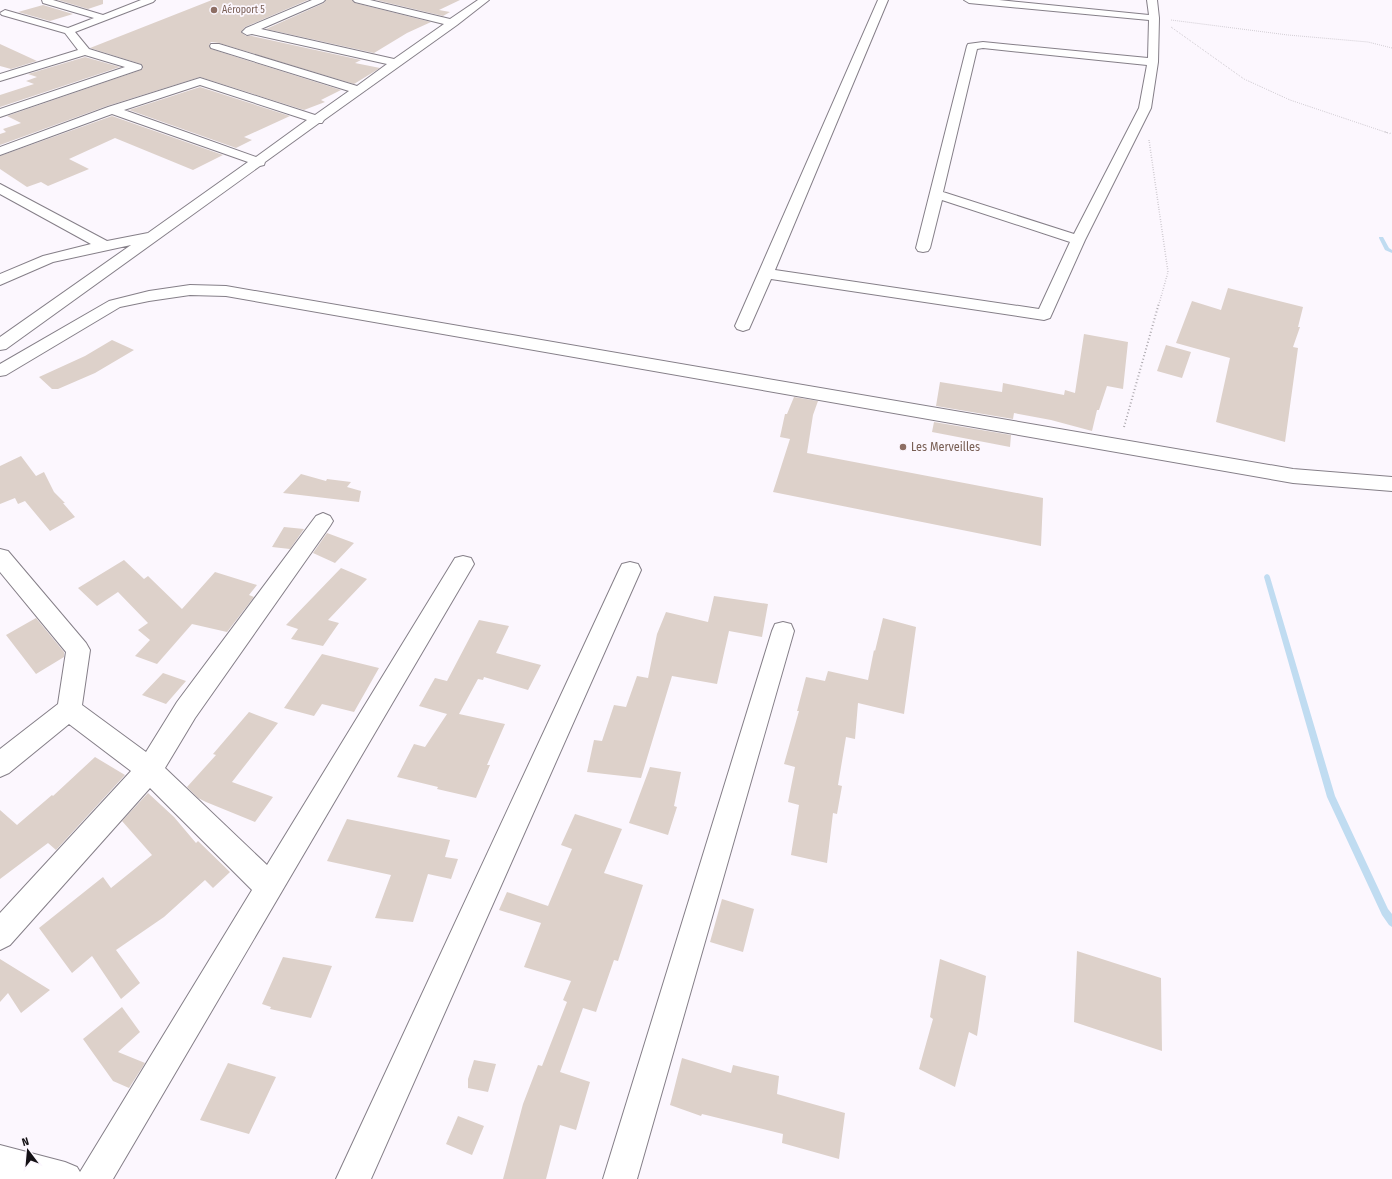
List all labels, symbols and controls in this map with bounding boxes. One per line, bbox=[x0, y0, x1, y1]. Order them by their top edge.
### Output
place label: Aéroport 5 bbox=[222, 4, 265, 16]
marker: Aéroport 5 bbox=[209, 5, 219, 15]
place label: Les Merveilles bbox=[911, 440, 980, 454]
marker: Les Merveilles bbox=[898, 442, 908, 452]
north arrow bbox=[8, 1131, 48, 1171]
text: N bbox=[20, 1135, 30, 1149]

